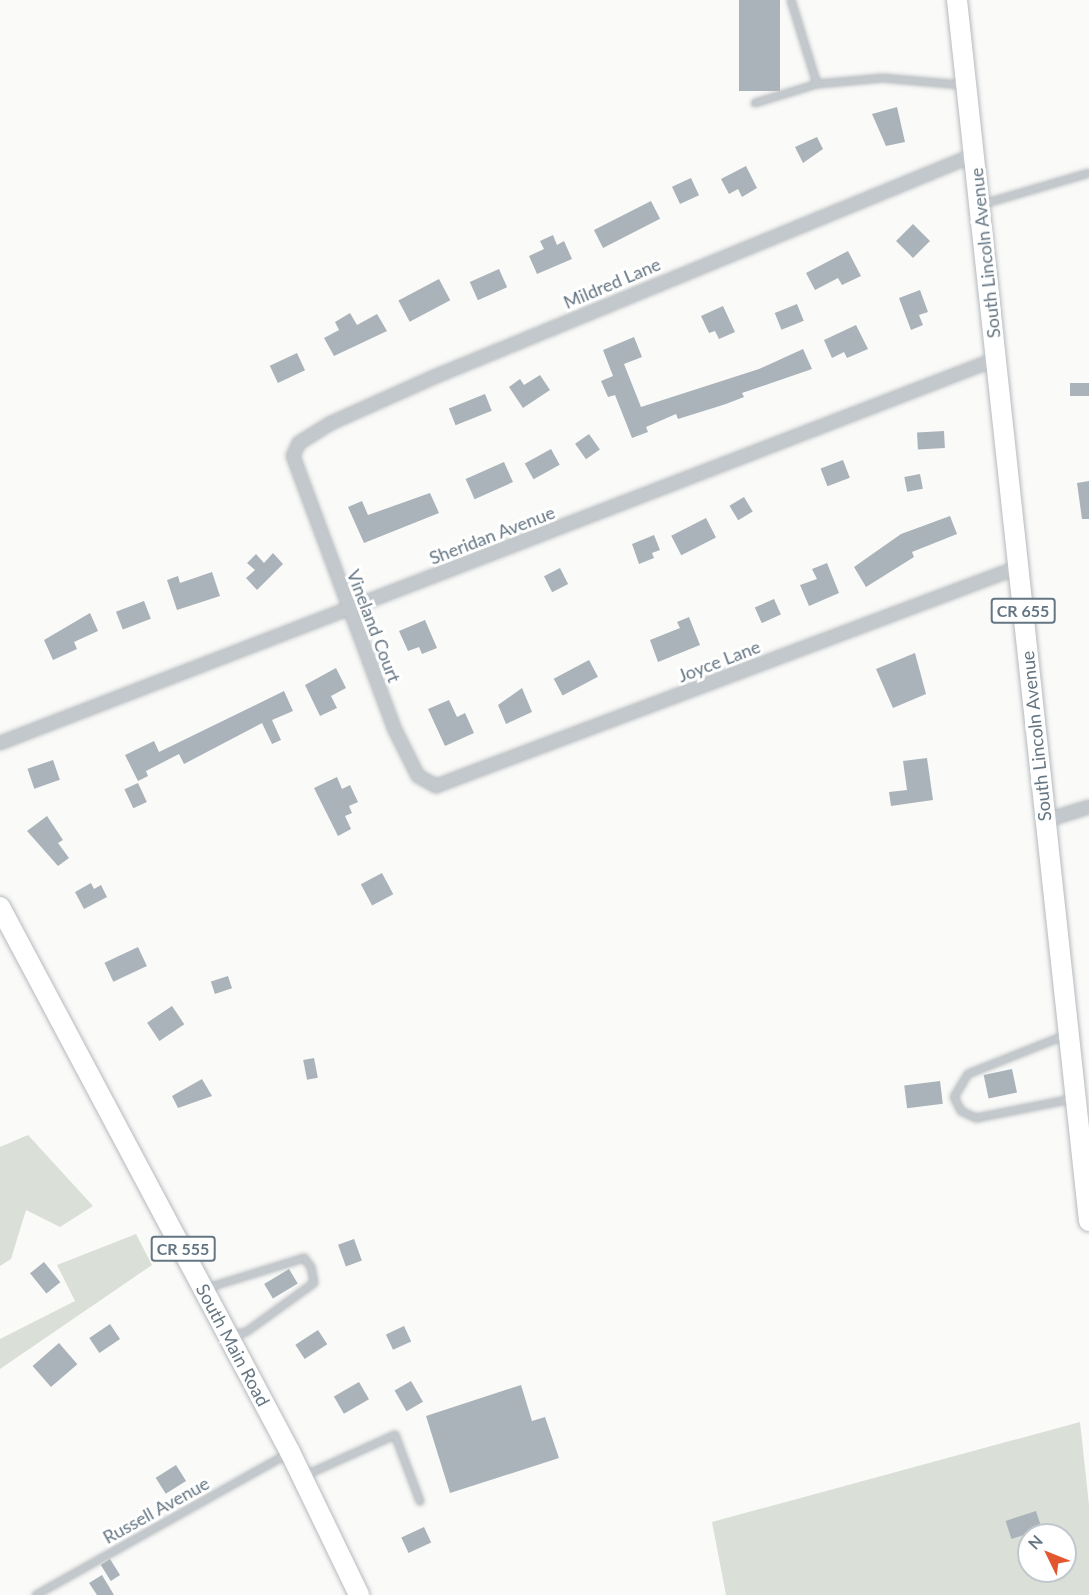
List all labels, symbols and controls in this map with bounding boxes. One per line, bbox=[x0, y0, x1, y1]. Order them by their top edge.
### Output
street label: South Lincoln Avenue bbox=[965, 166, 1005, 340]
street label: Mildred Lane bbox=[560, 253, 664, 313]
street label: Sheridan Avenue bbox=[426, 501, 558, 569]
street label: Vineland Court bbox=[343, 567, 405, 685]
road number: CR 655 bbox=[990, 598, 1056, 624]
street label: Joyce Lane bbox=[675, 635, 763, 687]
street label: South Lincoln Avenue bbox=[1016, 649, 1056, 823]
road number: CR 555 bbox=[150, 1236, 216, 1262]
street label: South Main Road bbox=[192, 1280, 274, 1410]
street label: Russell Avenue bbox=[99, 1472, 213, 1548]
north arrow bbox=[1017, 1523, 1077, 1583]
text: N bbox=[1024, 1531, 1046, 1553]

